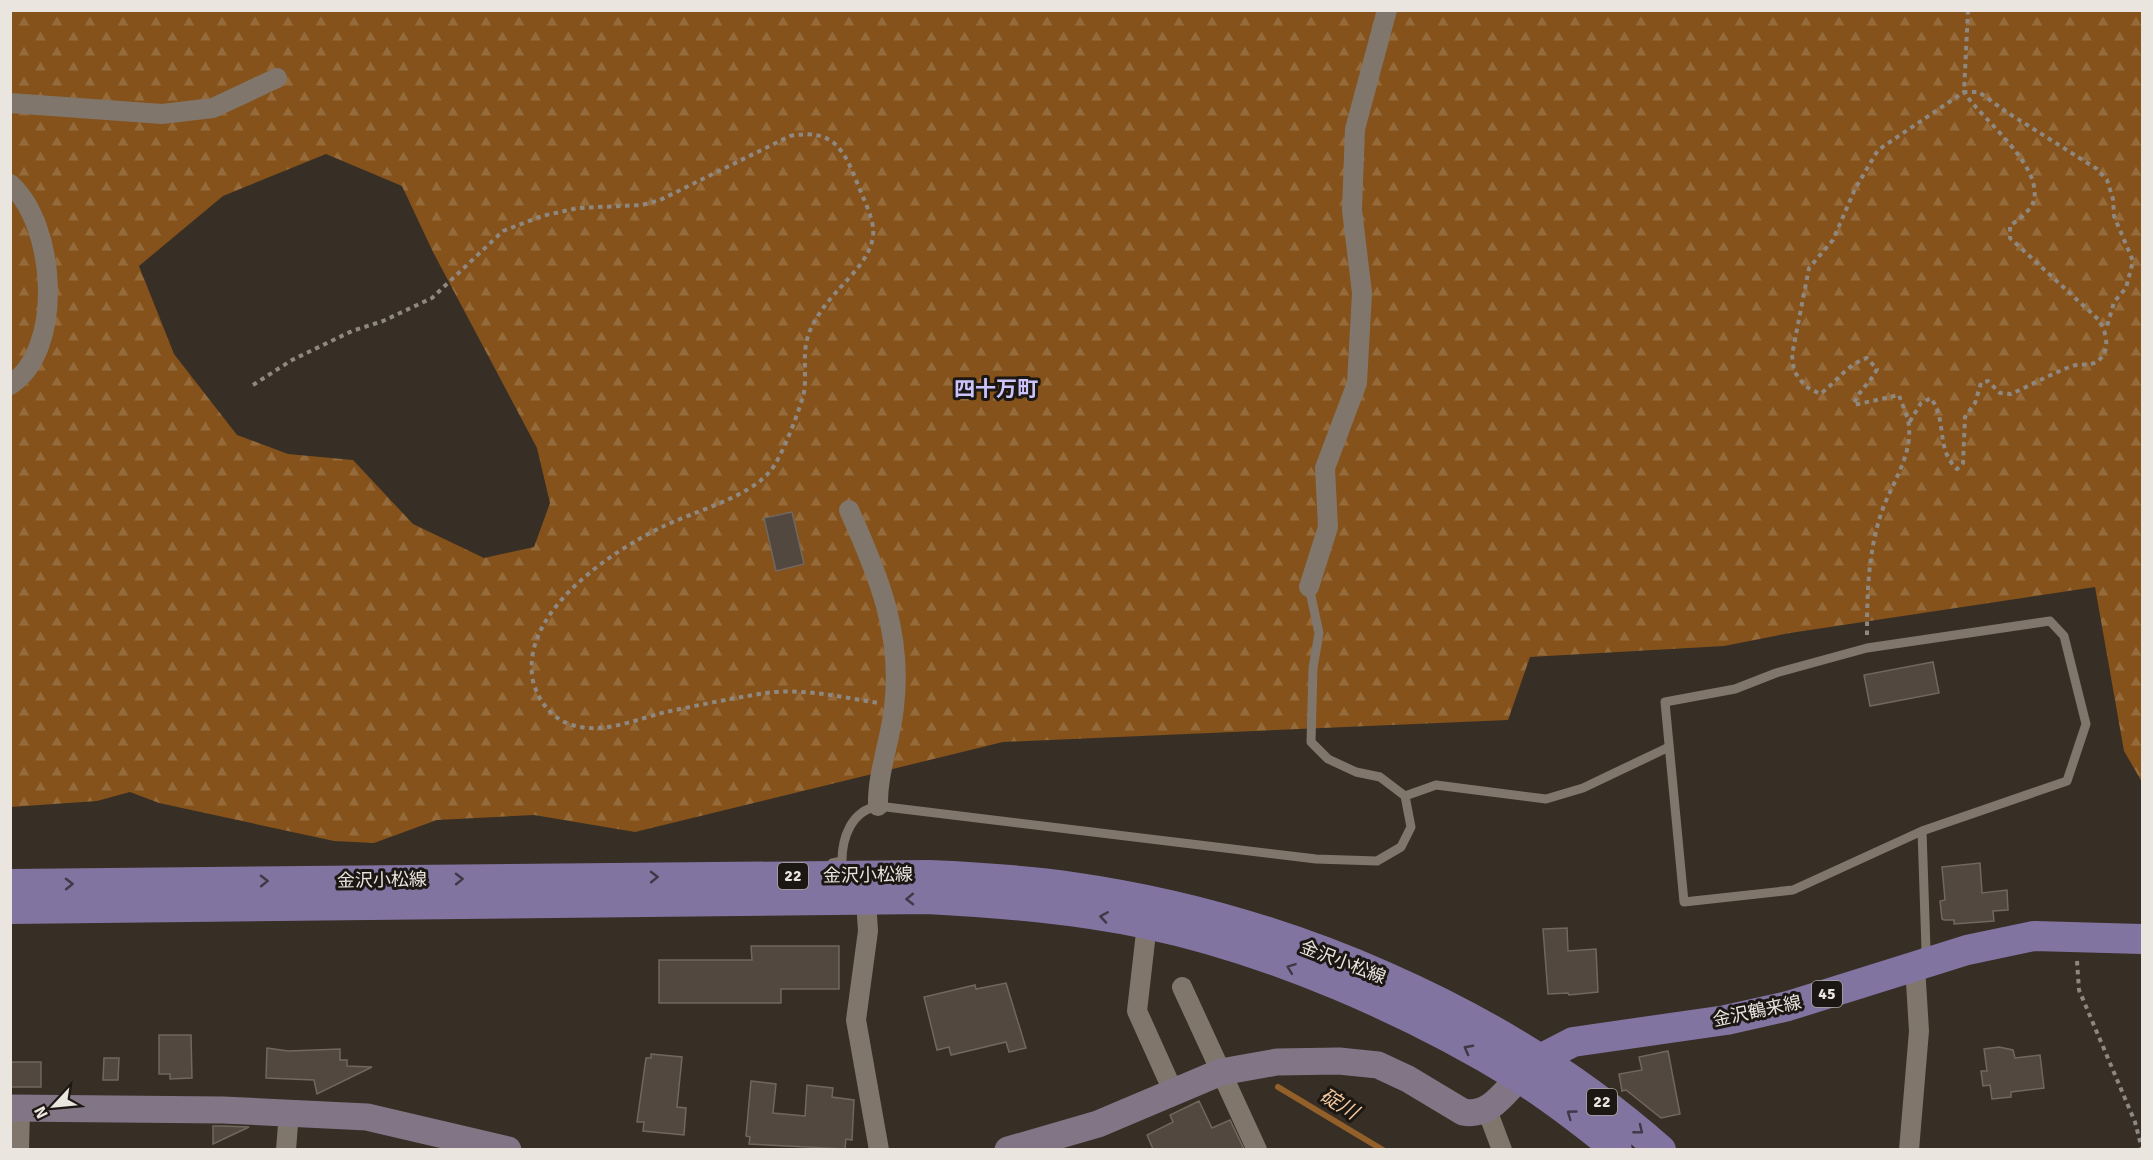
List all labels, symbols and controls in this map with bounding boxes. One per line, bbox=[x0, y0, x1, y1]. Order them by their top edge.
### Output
district label: 四十万町 bbox=[954, 376, 1038, 402]
road number: 22 bbox=[778, 863, 808, 889]
street label: 金沢小松線 bbox=[823, 863, 913, 887]
street label: 金沢小松線 bbox=[337, 868, 427, 892]
one-way arrow bbox=[649, 870, 658, 883]
one-way arrow bbox=[454, 873, 463, 885]
one-way arrow bbox=[259, 875, 268, 887]
one-way arrow bbox=[64, 878, 73, 890]
one-way arrow bbox=[905, 893, 914, 905]
one-way arrow bbox=[1099, 911, 1108, 923]
street label: 金沢小松線 bbox=[1297, 936, 1389, 988]
one-way arrow bbox=[1287, 963, 1298, 975]
road number: 45 bbox=[1812, 981, 1842, 1007]
street label: 金沢鶴来線 bbox=[1711, 991, 1803, 1031]
one-way arrow bbox=[1464, 1045, 1475, 1056]
north arrow bbox=[24, 1076, 84, 1136]
water label: 碇川 bbox=[1315, 1083, 1364, 1126]
road number: 22 bbox=[1587, 1089, 1617, 1115]
text: N bbox=[30, 1103, 53, 1122]
one-way arrow bbox=[1566, 1110, 1577, 1121]
one-way arrow bbox=[1632, 1123, 1643, 1134]

